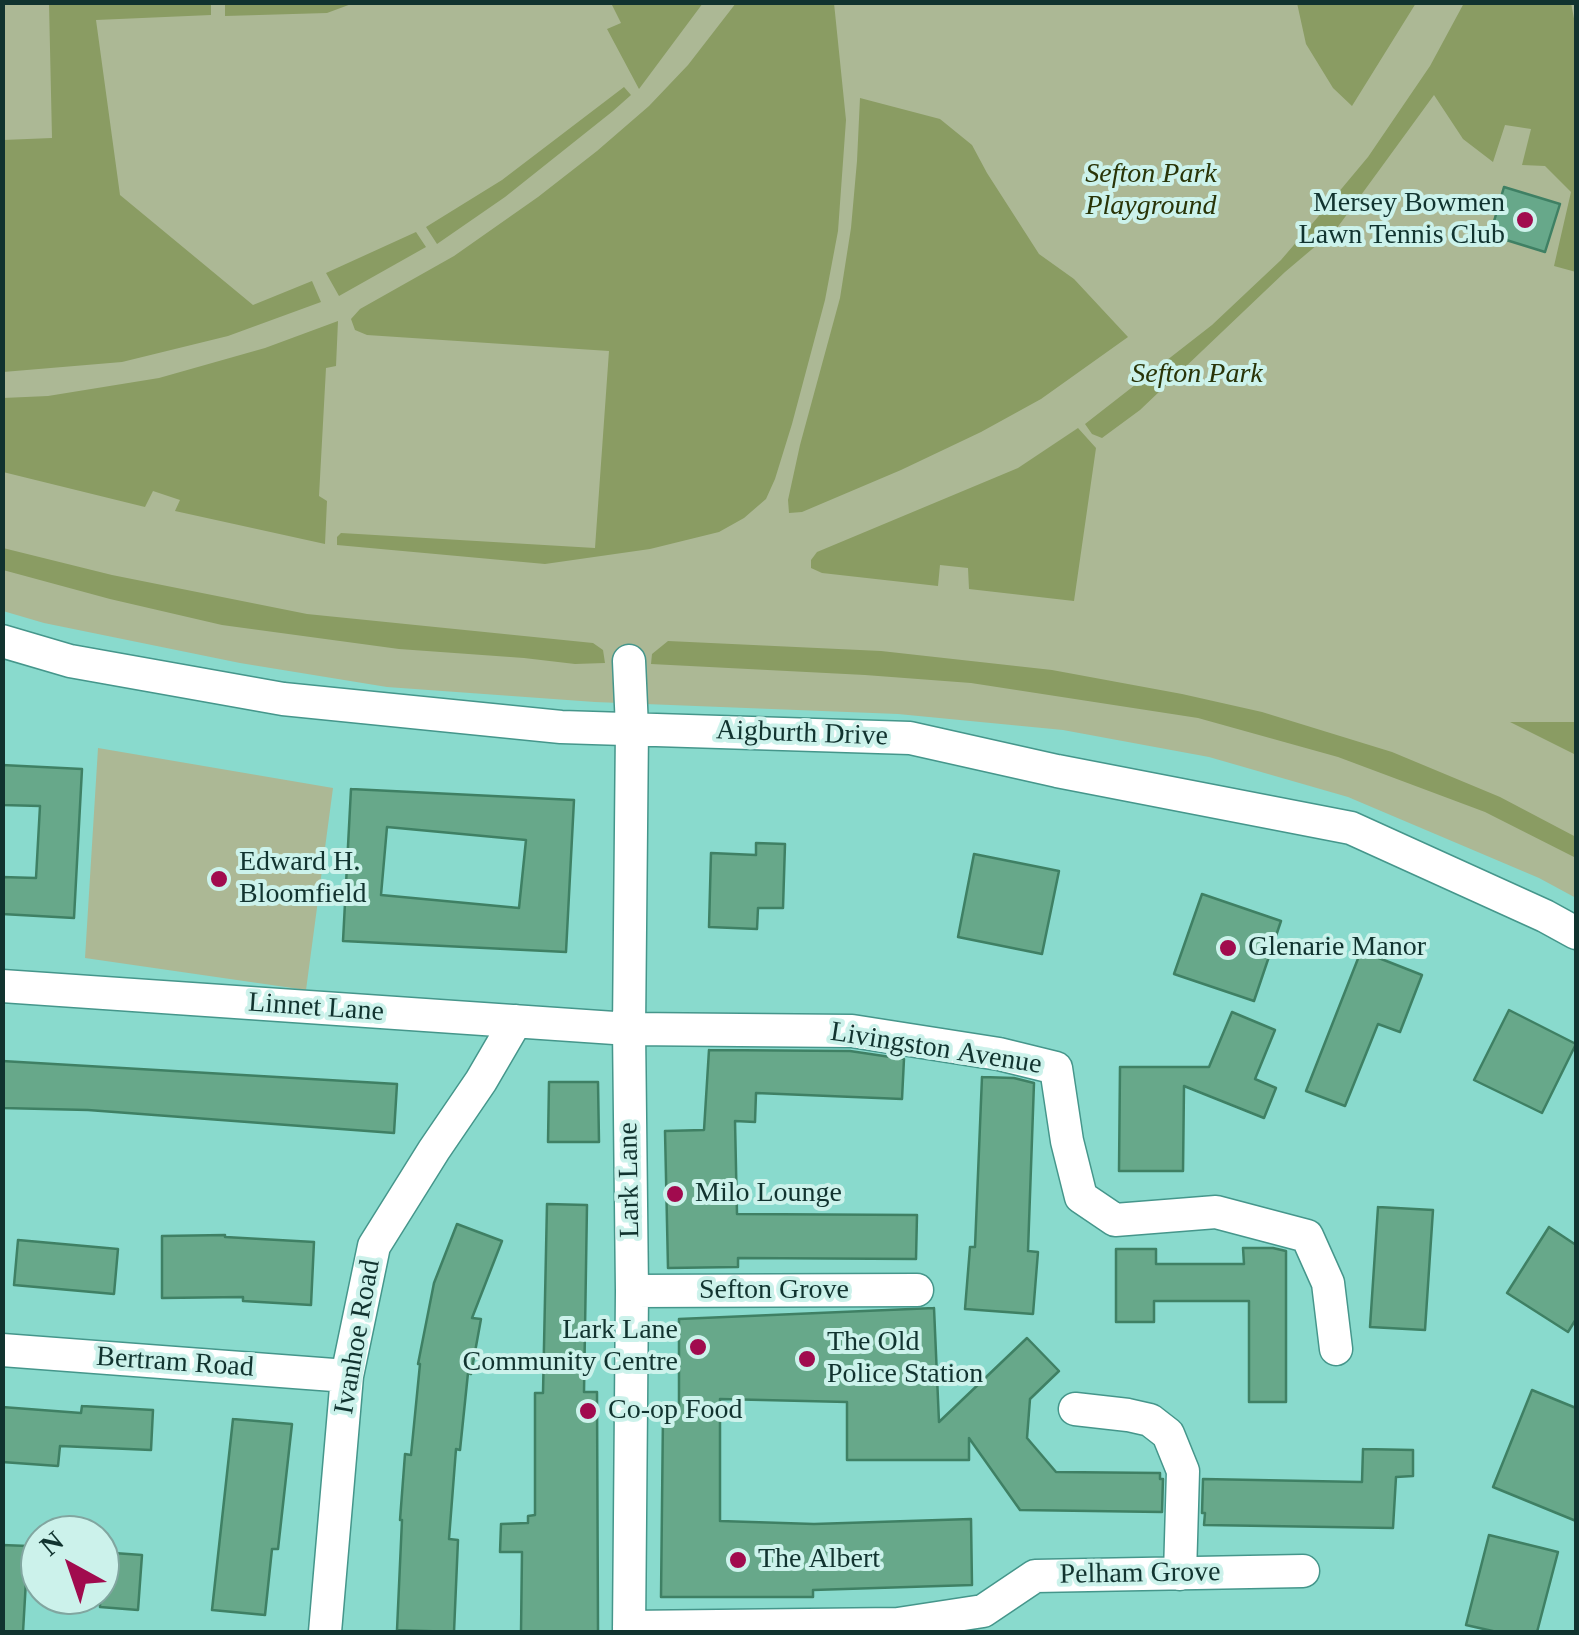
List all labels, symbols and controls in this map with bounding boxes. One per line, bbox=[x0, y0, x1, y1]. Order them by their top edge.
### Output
park label: Sefton Park Playground bbox=[1085, 158, 1217, 224]
place label: Mersey Bowmen Lawn Tennis Club bbox=[1299, 187, 1505, 253]
marker: Mersey Bowmen Lawn Tennis Club bbox=[1514, 209, 1536, 231]
park label: Sefton Park bbox=[1131, 358, 1263, 392]
street label: Aigburth Drive bbox=[716, 714, 888, 754]
place label: Edward H. Bloomfield bbox=[239, 846, 367, 912]
marker: Edward H. Bloomfield bbox=[208, 868, 230, 890]
place label: Glenarie Manor bbox=[1248, 931, 1426, 965]
marker: Glenarie Manor bbox=[1217, 937, 1239, 959]
street label: Linnet Lane bbox=[247, 986, 385, 1030]
street label: Livingston Avenue bbox=[828, 1016, 1044, 1082]
street label: Lark Lane bbox=[612, 1122, 648, 1238]
place label: Milo Lounge bbox=[695, 1177, 842, 1211]
marker: Milo Lounge bbox=[664, 1183, 686, 1205]
street label: Ivanhoe Road bbox=[328, 1257, 388, 1417]
street label: Sefton Grove bbox=[699, 1274, 849, 1308]
place label: Lark Lane Community Centre bbox=[463, 1314, 678, 1380]
place label: The Old Police Station bbox=[827, 1326, 983, 1392]
marker: Lark Lane Community Centre bbox=[687, 1336, 709, 1358]
street label: Bertram Road bbox=[95, 1341, 255, 1385]
marker: The Old Police Station bbox=[796, 1348, 818, 1370]
place label: Co-op Food bbox=[608, 1394, 743, 1428]
marker: Co-op Food bbox=[577, 1400, 599, 1422]
north arrow bbox=[20, 1515, 120, 1615]
text: N bbox=[34, 1525, 69, 1562]
place label: The Albert bbox=[758, 1543, 880, 1577]
marker: The Albert bbox=[727, 1549, 749, 1571]
street label: Pelham Grove bbox=[1059, 1556, 1221, 1592]

